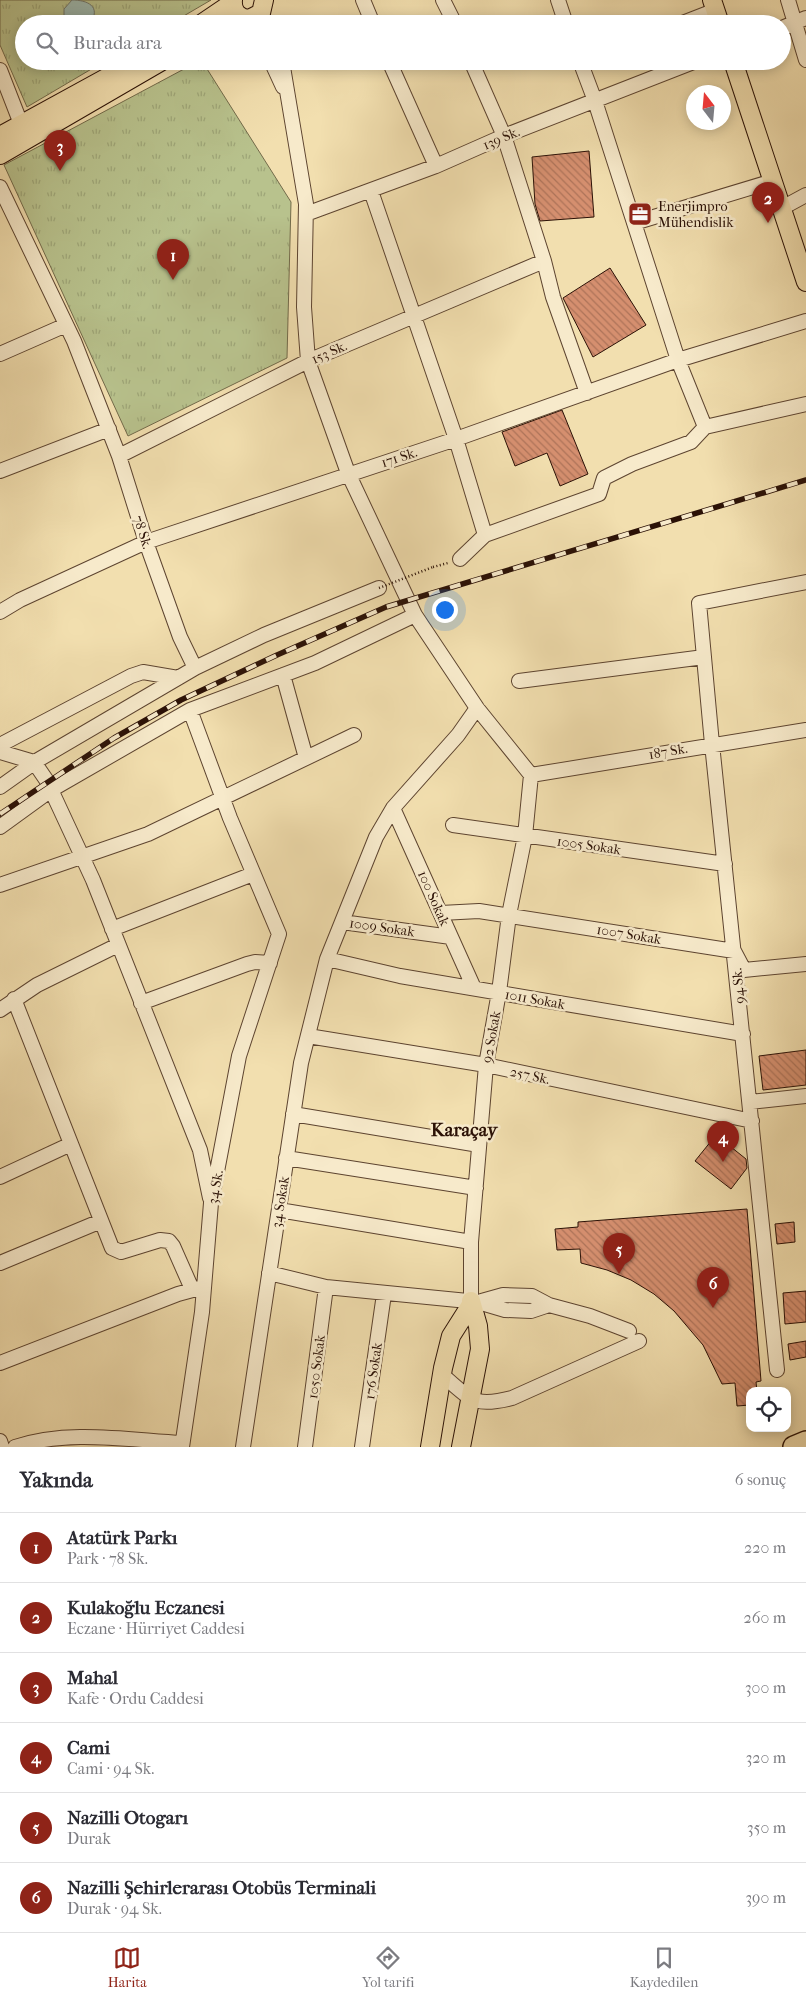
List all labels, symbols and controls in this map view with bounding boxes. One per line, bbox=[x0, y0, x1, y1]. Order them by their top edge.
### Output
search box bbox=[15, 15, 791, 70]
icon: search bbox=[33, 29, 61, 57]
text: Burada ara bbox=[73, 32, 162, 54]
north arrow bbox=[686, 85, 731, 130]
street label: 139 Sk. bbox=[480, 123, 522, 154]
pin: 3 bbox=[44, 130, 76, 171]
pin: 2 bbox=[752, 182, 784, 223]
place label: Enerjimpro Mühendislik bbox=[658, 198, 734, 231]
office icon: Enerjimpro Mühendislik bbox=[627, 201, 653, 227]
pin: 1 bbox=[157, 239, 189, 280]
street label: 153 Sk. bbox=[309, 337, 350, 368]
street label: 171 Sk. bbox=[379, 444, 420, 471]
street label: 78 Sk. bbox=[129, 513, 156, 551]
your location bbox=[432, 597, 458, 623]
street label: 187 Sk. bbox=[647, 740, 689, 763]
street label: 1005 Sokak bbox=[556, 833, 623, 859]
street label: 100 Sokak bbox=[414, 868, 454, 929]
street label: 1009 Sokak bbox=[348, 914, 416, 941]
street label: 1007 Sokak bbox=[595, 921, 663, 948]
street label: 94 Sk. bbox=[728, 967, 749, 1005]
street label: 1011 Sokak bbox=[504, 986, 567, 1013]
street label: 92 Sokak bbox=[479, 1009, 505, 1064]
street label: 257 Sk. bbox=[508, 1063, 552, 1088]
district label: Karaçay bbox=[431, 1119, 498, 1141]
pin: 4 bbox=[707, 1121, 739, 1162]
street label: 34 Sk. bbox=[204, 1168, 227, 1205]
street label: 34 Sokak bbox=[268, 1174, 293, 1229]
pin: 5 bbox=[603, 1233, 635, 1274]
pin: 6 bbox=[697, 1267, 729, 1308]
street label: 1050 Sokak bbox=[304, 1333, 329, 1400]
street label: 176 Sokak bbox=[361, 1341, 386, 1401]
map controls bbox=[746, 1387, 791, 1432]
button: locate bbox=[746, 1387, 791, 1432]
text: Yakında bbox=[20, 1468, 93, 1492]
text: 6 sonuç bbox=[735, 1470, 786, 1489]
text: Atatürk Parkı bbox=[67, 1527, 177, 1549]
text: 1 bbox=[33, 1538, 39, 1557]
text: 220 m bbox=[744, 1538, 786, 1557]
text: Park · 78 Sk. bbox=[67, 1549, 148, 1568]
text: Kulakoğlu Eczanesi bbox=[67, 1597, 225, 1619]
text: 2 bbox=[32, 1608, 40, 1627]
text: 260 m bbox=[744, 1608, 786, 1627]
text: Eczane · Hürriyet Caddesi bbox=[67, 1619, 245, 1638]
text: Mahal bbox=[67, 1667, 118, 1689]
text: 3 bbox=[33, 1678, 39, 1697]
text: 300 m bbox=[745, 1678, 786, 1697]
text: Kafe · Ordu Caddesi bbox=[67, 1689, 204, 1708]
text: Cami bbox=[67, 1737, 110, 1759]
text: 4 bbox=[31, 1748, 41, 1767]
text: 320 m bbox=[746, 1748, 786, 1767]
text: Cami · 94 Sk. bbox=[67, 1759, 154, 1778]
text: Nazilli Otogarı bbox=[67, 1807, 188, 1829]
text: 5 bbox=[33, 1818, 39, 1837]
text: 350 m bbox=[747, 1818, 786, 1837]
text: Durak bbox=[67, 1829, 111, 1848]
text: Nazilli Şehirlerarası Otobüs Terminali bbox=[67, 1877, 376, 1899]
text: 6 bbox=[32, 1888, 40, 1907]
text: 390 m bbox=[745, 1888, 786, 1907]
text: Durak · 94 Sk. bbox=[67, 1899, 162, 1918]
tab: Harita bbox=[108, 1944, 147, 1991]
tab: Yol tarifi bbox=[362, 1944, 414, 1991]
tab: Kaydedilen bbox=[630, 1944, 698, 1991]

